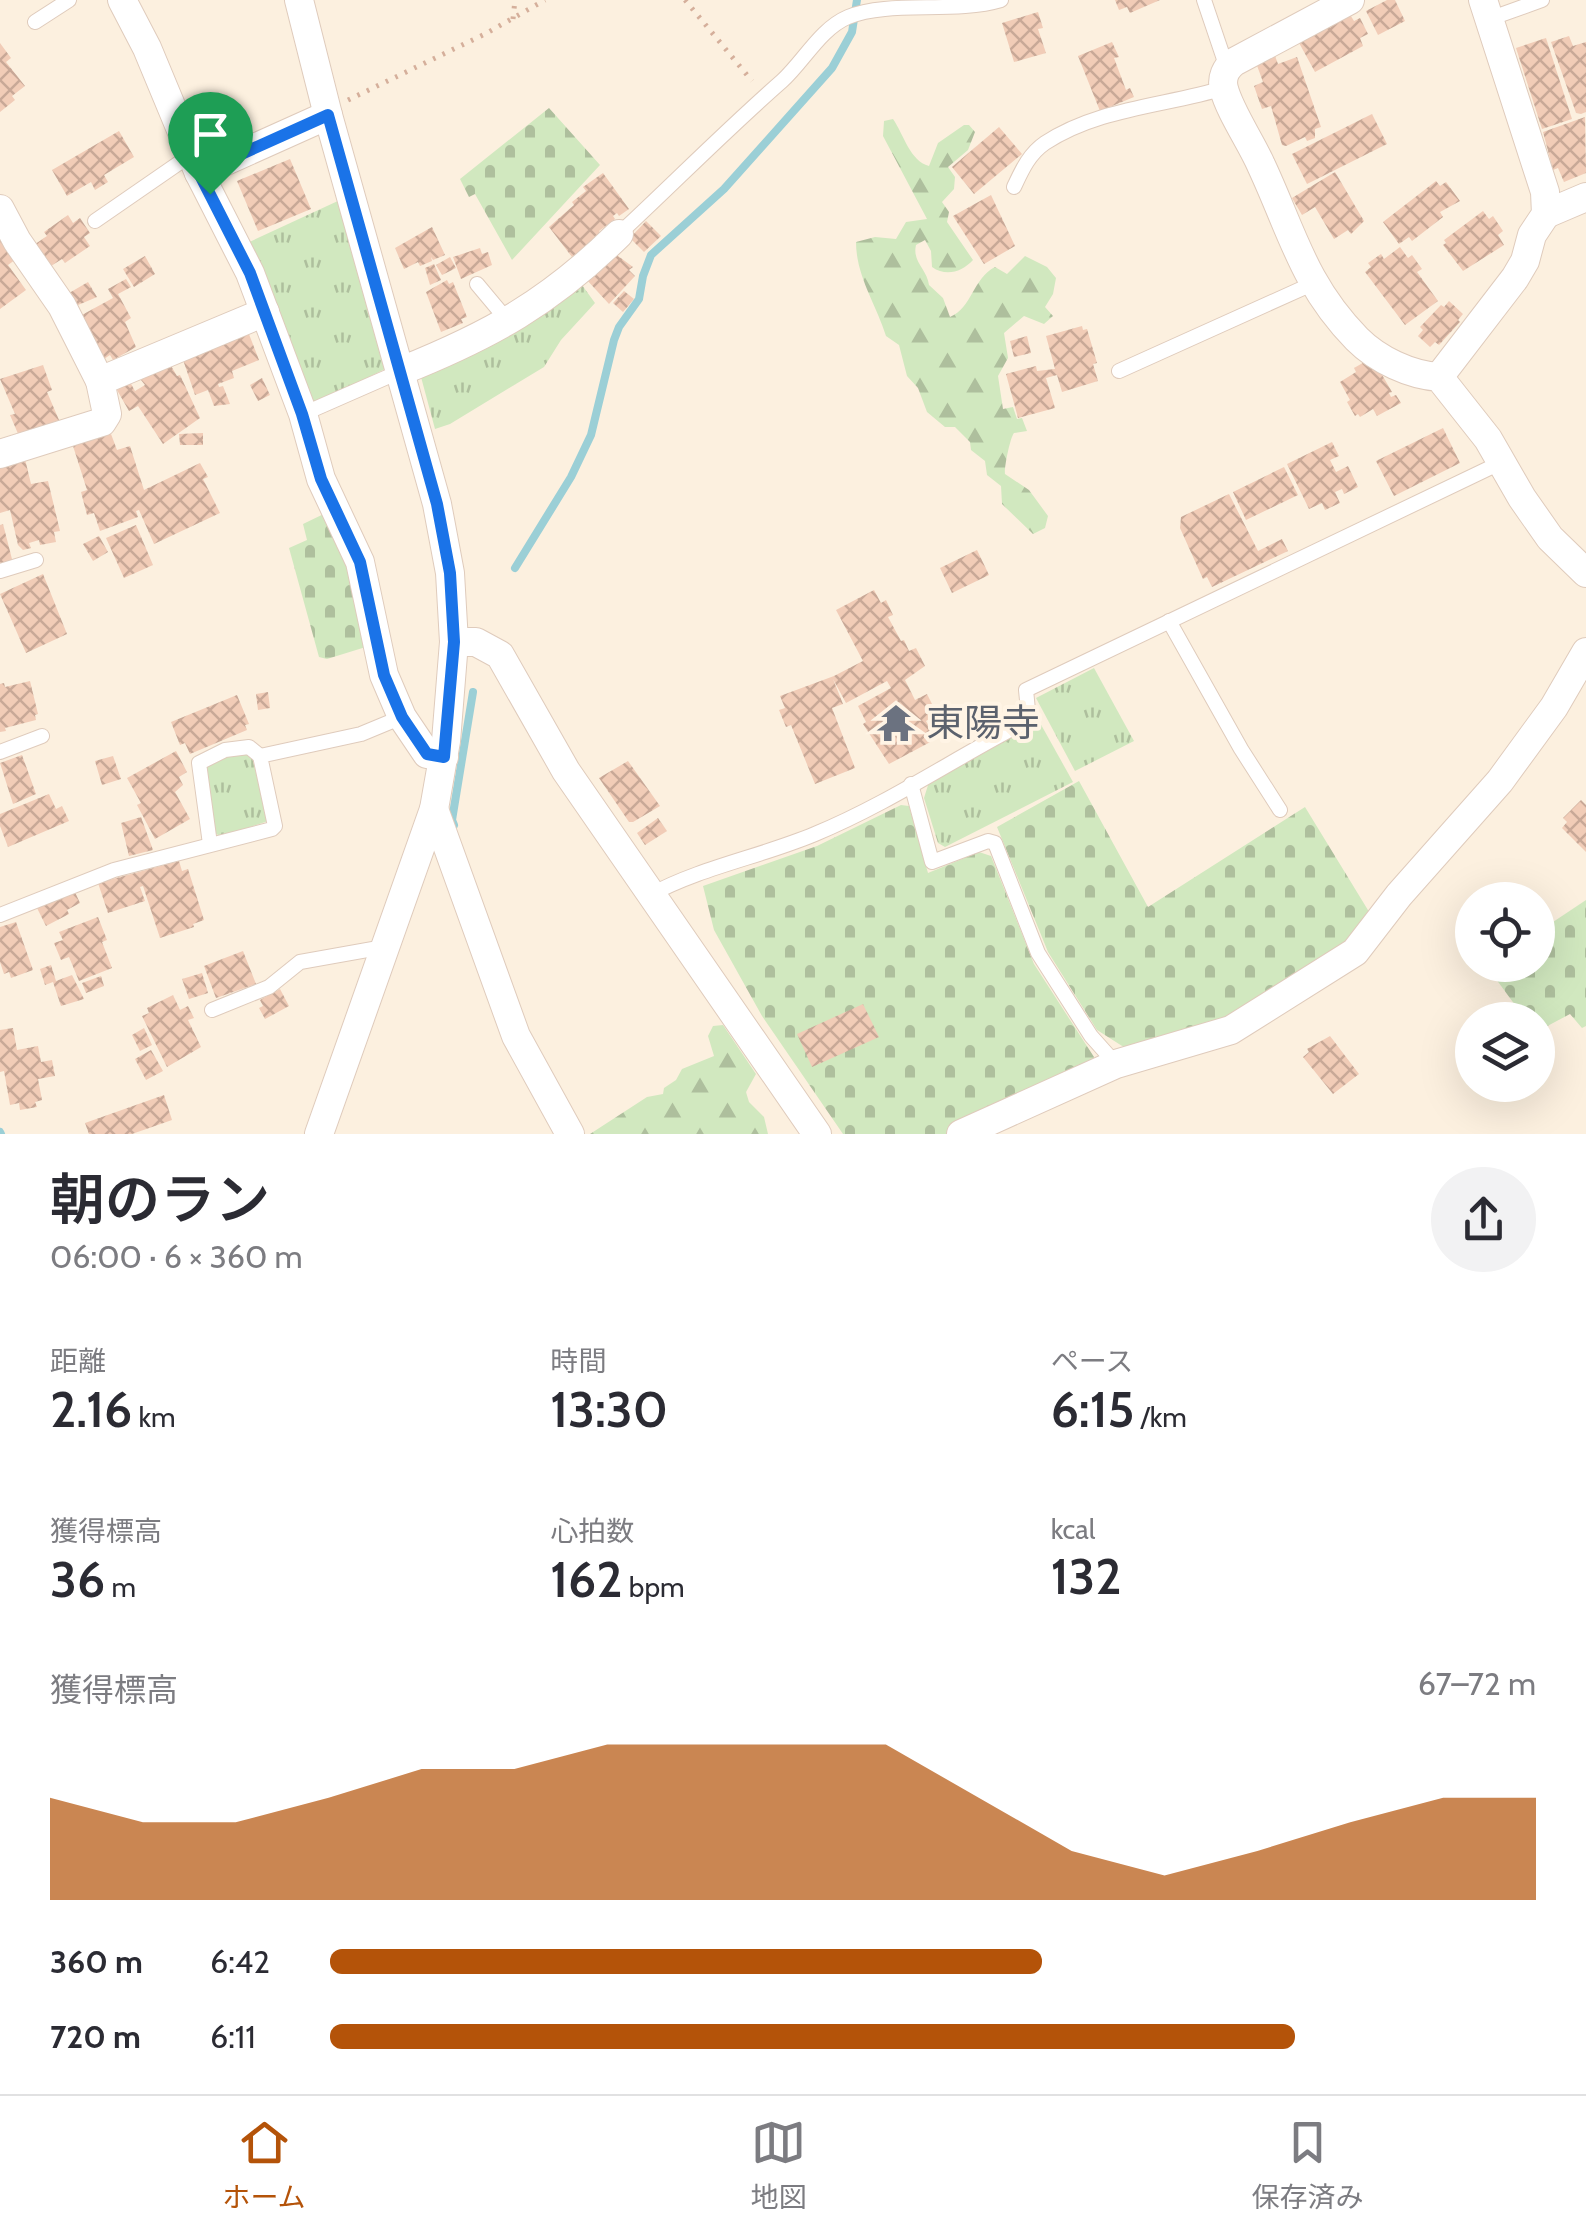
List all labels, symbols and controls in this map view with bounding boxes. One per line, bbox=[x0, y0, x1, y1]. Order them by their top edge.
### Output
pin bbox=[168, 92, 253, 195]
icon: arrive bbox=[183, 107, 238, 162]
place label: 東陽寺 bbox=[926, 699, 1040, 746]
temple icon: 東陽寺 bbox=[875, 702, 917, 744]
map controls bbox=[1455, 882, 1555, 1102]
button: locate bbox=[1455, 882, 1555, 982]
button: layers bbox=[1455, 1002, 1555, 1102]
text: 朝のラン bbox=[50, 1166, 270, 1233]
button: share bbox=[1431, 1167, 1536, 1272]
text: 06:00 · 6 × 360 m bbox=[50, 1237, 303, 1276]
text: 距離 bbox=[50, 1344, 106, 1378]
text: 時間 bbox=[550, 1344, 606, 1378]
text: ペース bbox=[1051, 1344, 1133, 1378]
text: 2.16 bbox=[50, 1379, 132, 1440]
text: 13:30 bbox=[550, 1379, 668, 1440]
text: 6:15 bbox=[1051, 1379, 1134, 1440]
text: km bbox=[132, 1400, 176, 1434]
text: /km bbox=[1134, 1400, 1187, 1434]
text: kcal bbox=[1051, 1512, 1095, 1546]
text: 獲得標高 bbox=[50, 1514, 162, 1548]
text: 心拍数 bbox=[550, 1514, 634, 1548]
text: 132 bbox=[1051, 1546, 1122, 1607]
text: 36 bbox=[50, 1549, 105, 1610]
text: 162 bbox=[550, 1549, 623, 1610]
text: m bbox=[105, 1570, 136, 1604]
text: bpm bbox=[623, 1570, 685, 1604]
text: 67–72 m bbox=[1418, 1664, 1536, 1703]
text: 獲得標高 bbox=[50, 1670, 178, 1709]
text: 360 m bbox=[50, 1942, 143, 1981]
text: 6:42 bbox=[210, 1942, 270, 1981]
text: 720 m bbox=[50, 2017, 141, 2056]
text: 6:11 bbox=[210, 2017, 256, 2056]
tab: ホーム bbox=[222, 2115, 306, 2215]
tab: 地図 bbox=[751, 2115, 807, 2215]
tab: 保存済み bbox=[1251, 2115, 1364, 2215]

